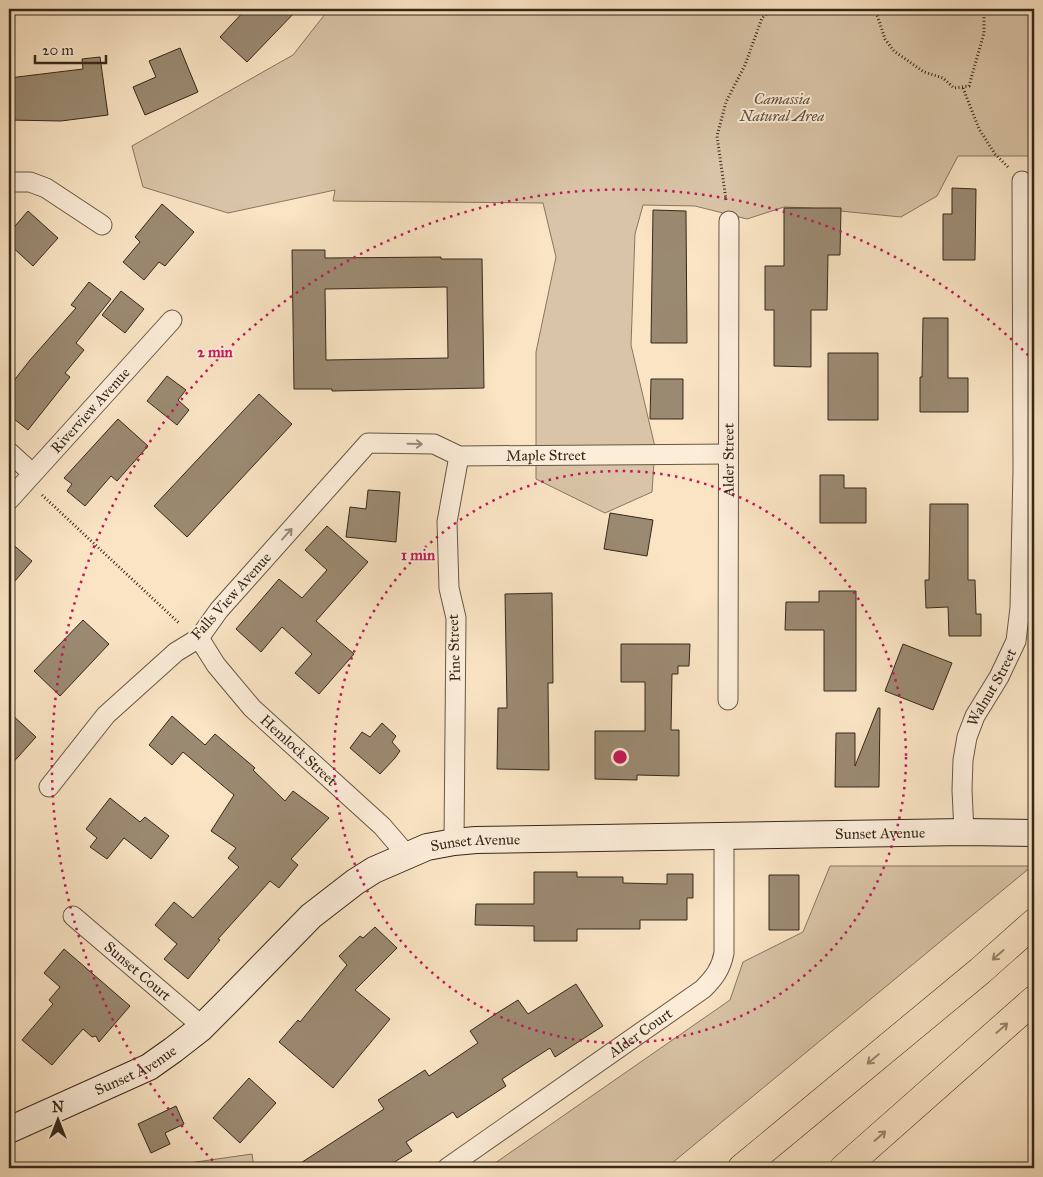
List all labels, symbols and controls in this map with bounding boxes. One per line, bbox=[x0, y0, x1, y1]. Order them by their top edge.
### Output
scale bar bbox=[35, 32, 106, 64]
text: 20 m bbox=[42, 41, 74, 59]
park label: Camassia Natural Area bbox=[739, 90, 824, 125]
text: 2 min bbox=[197, 343, 234, 361]
street label: Riverview Avenue bbox=[47, 364, 134, 457]
street label: Alder Street bbox=[719, 422, 738, 498]
one-way arrow bbox=[407, 439, 423, 448]
street label: Maple Street bbox=[506, 446, 587, 465]
one-way arrow bbox=[281, 527, 293, 540]
text: 1 min bbox=[401, 546, 436, 564]
street label: Falls View Avenue bbox=[187, 549, 275, 643]
street label: Pine Street bbox=[444, 613, 464, 682]
street label: Walnut Street bbox=[963, 645, 1020, 728]
street label: Hemlock Street bbox=[257, 711, 341, 790]
centre of rings bbox=[611, 748, 629, 766]
street label: Sunset Avenue bbox=[835, 824, 925, 843]
street label: Sunset Avenue bbox=[429, 830, 520, 855]
street label: Sunset Court bbox=[101, 938, 175, 1005]
one-way arrow bbox=[991, 949, 1004, 961]
street label: Alder Court bbox=[604, 1004, 676, 1062]
one-way arrow bbox=[995, 1023, 1008, 1034]
street label: Sunset Avenue bbox=[92, 1041, 180, 1099]
one-way arrow bbox=[867, 1054, 880, 1065]
north arrow bbox=[32, 1094, 82, 1144]
text: N bbox=[52, 1099, 64, 1116]
one-way arrow bbox=[874, 1130, 887, 1142]

